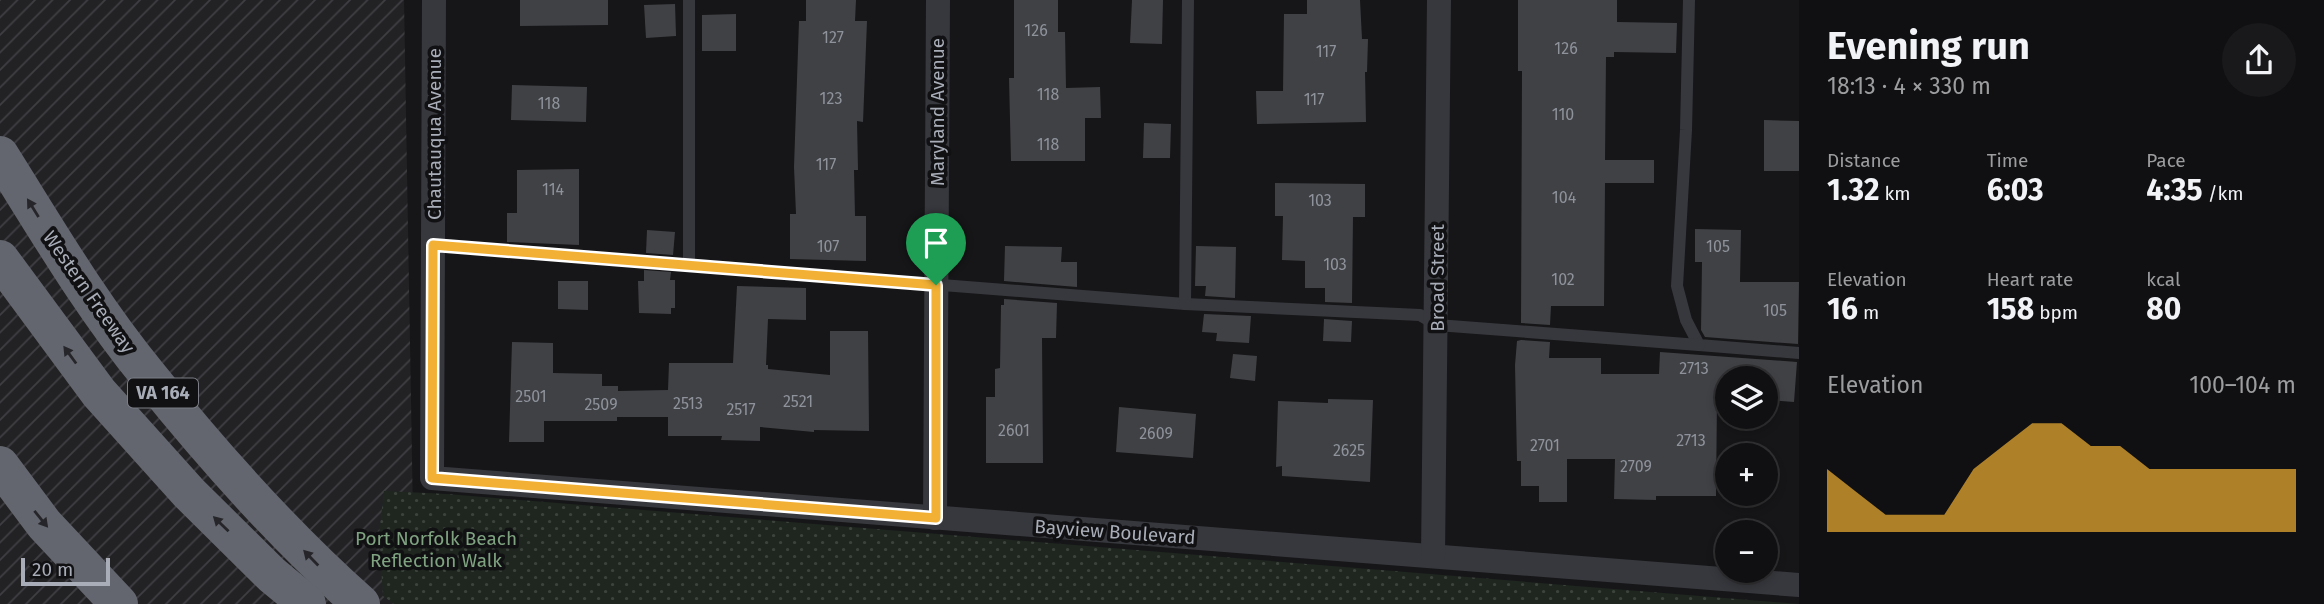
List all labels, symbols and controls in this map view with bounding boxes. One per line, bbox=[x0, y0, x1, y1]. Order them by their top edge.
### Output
house number: 126 bbox=[1024, 21, 1048, 40]
text: Evening run bbox=[1827, 23, 2030, 69]
button: share bbox=[2222, 23, 2296, 97]
house number: 127 bbox=[822, 28, 844, 47]
street label: Maryland Avenue bbox=[926, 38, 949, 186]
house number: 126 bbox=[1554, 39, 1578, 58]
house number: 117 bbox=[1316, 42, 1336, 61]
street label: Chautauqua Avenue bbox=[423, 48, 446, 220]
text: 18:13 · 4 × 330 m bbox=[1827, 72, 1991, 100]
house number: 118 bbox=[1037, 85, 1059, 104]
house number: 123 bbox=[820, 89, 842, 108]
house number: 117 bbox=[1304, 90, 1324, 109]
house number: 118 bbox=[538, 94, 560, 113]
house number: 110 bbox=[1552, 105, 1574, 124]
house number: 118 bbox=[1037, 135, 1059, 154]
text: Distance bbox=[1827, 149, 1901, 172]
text: Time bbox=[1987, 149, 2028, 172]
text: Pace bbox=[2146, 149, 2186, 172]
house number: 117 bbox=[816, 155, 836, 174]
text: 1.32 bbox=[1827, 172, 1879, 208]
text: 6:03 bbox=[1987, 172, 2044, 208]
text: 4:35 bbox=[2146, 172, 2203, 208]
house number: 114 bbox=[542, 180, 565, 199]
text: km bbox=[1879, 182, 1910, 205]
text: /km bbox=[2203, 182, 2244, 205]
house number: 104 bbox=[1552, 188, 1577, 207]
house number: 103 bbox=[1308, 191, 1332, 210]
one-way arrow bbox=[26, 198, 39, 217]
pin bbox=[906, 213, 966, 285]
icon: arrive bbox=[917, 224, 955, 262]
street label: Broad Street bbox=[1426, 224, 1449, 332]
street label: Western Freeway bbox=[38, 226, 140, 358]
house number: 107 bbox=[817, 237, 839, 256]
house number: 105 bbox=[1706, 237, 1730, 256]
house number: 103 bbox=[1323, 255, 1347, 274]
text: Elevation bbox=[1827, 268, 1907, 291]
text: Heart rate bbox=[1987, 268, 2073, 291]
text: kcal bbox=[2146, 268, 2181, 291]
house number: 102 bbox=[1551, 270, 1575, 289]
text: 16 bbox=[1827, 291, 1858, 327]
text: 158 bbox=[1987, 291, 2034, 327]
text: 80 bbox=[2146, 291, 2181, 327]
house number: 105 bbox=[1763, 301, 1787, 320]
text: m bbox=[1858, 301, 1879, 324]
text: bpm bbox=[2034, 301, 2078, 324]
one-way arrow bbox=[63, 346, 77, 364]
house number: 2713 bbox=[1679, 359, 1709, 378]
map controls bbox=[1715, 366, 1778, 583]
button: layers bbox=[1715, 366, 1778, 429]
text: Elevation bbox=[1827, 371, 1923, 399]
text: 100–104 m bbox=[2189, 371, 2296, 399]
road number: VA 164 bbox=[128, 379, 198, 408]
house number: 2501 bbox=[515, 387, 547, 406]
house number: 2521 bbox=[783, 392, 813, 411]
house number: 2513 bbox=[673, 394, 703, 413]
house number: 2509 bbox=[584, 395, 618, 414]
house number: 2517 bbox=[726, 400, 756, 419]
house number: 2601 bbox=[998, 421, 1030, 440]
house number: 2609 bbox=[1139, 424, 1173, 443]
house number: 2713 bbox=[1676, 431, 1706, 450]
house number: 2701 bbox=[1530, 436, 1560, 455]
house number: 2625 bbox=[1333, 441, 1365, 460]
button: + bbox=[1715, 443, 1778, 506]
house number: 2709 bbox=[1620, 457, 1652, 476]
one-way arrow bbox=[34, 510, 49, 528]
street label: Bayview Boulevard bbox=[1034, 515, 1196, 549]
one-way arrow bbox=[213, 517, 230, 533]
button: − bbox=[1715, 520, 1778, 583]
park label: Port Norfolk Beach Reflection Walk bbox=[355, 527, 517, 572]
one-way arrow bbox=[303, 549, 320, 566]
scale bar bbox=[21, 555, 110, 587]
text: 20 m bbox=[32, 558, 73, 581]

